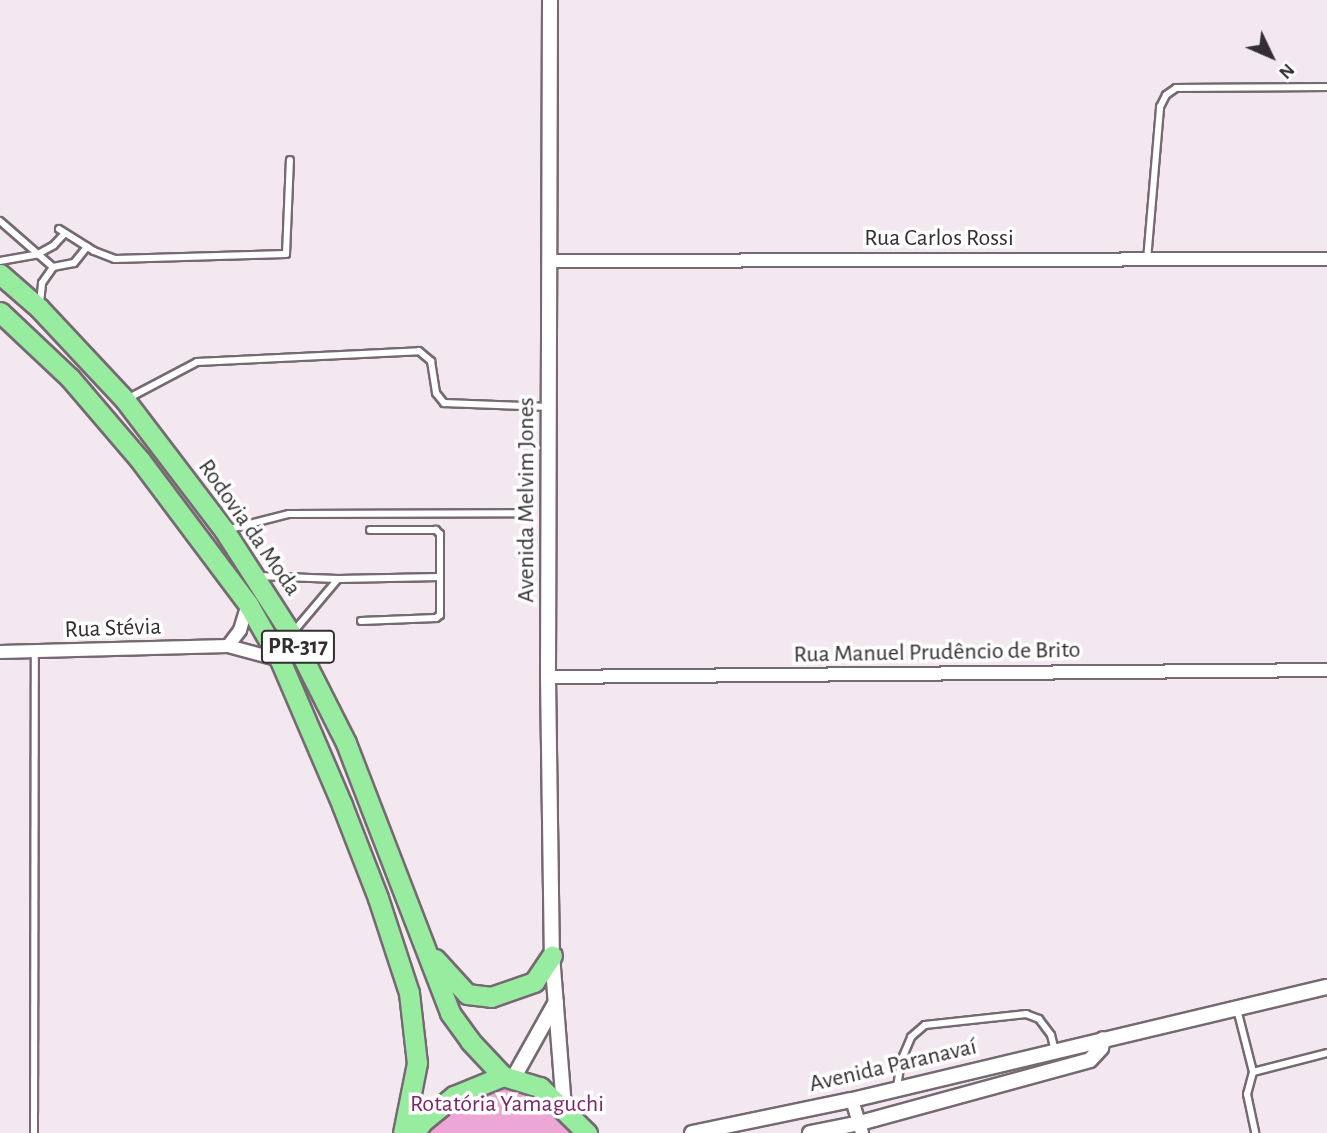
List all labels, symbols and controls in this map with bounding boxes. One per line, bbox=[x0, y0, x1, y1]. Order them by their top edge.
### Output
north arrow bbox=[1236, 21, 1306, 91]
text: N bbox=[1275, 60, 1298, 82]
street label: Rua Carlos Rossi bbox=[864, 225, 1014, 253]
street label: Avenida Melvim Jones bbox=[513, 397, 541, 603]
street label: Rodovia da Moda bbox=[191, 454, 307, 602]
street label: Rua Stévia bbox=[64, 613, 162, 645]
road number: PR-317 bbox=[260, 628, 336, 666]
street label: Rua Manuel Prudêncio de Brito bbox=[793, 636, 1081, 670]
street label: Avenida Paranavaí bbox=[807, 1033, 979, 1099]
park label: Rotatória Yamaguchi bbox=[410, 1091, 604, 1119]

